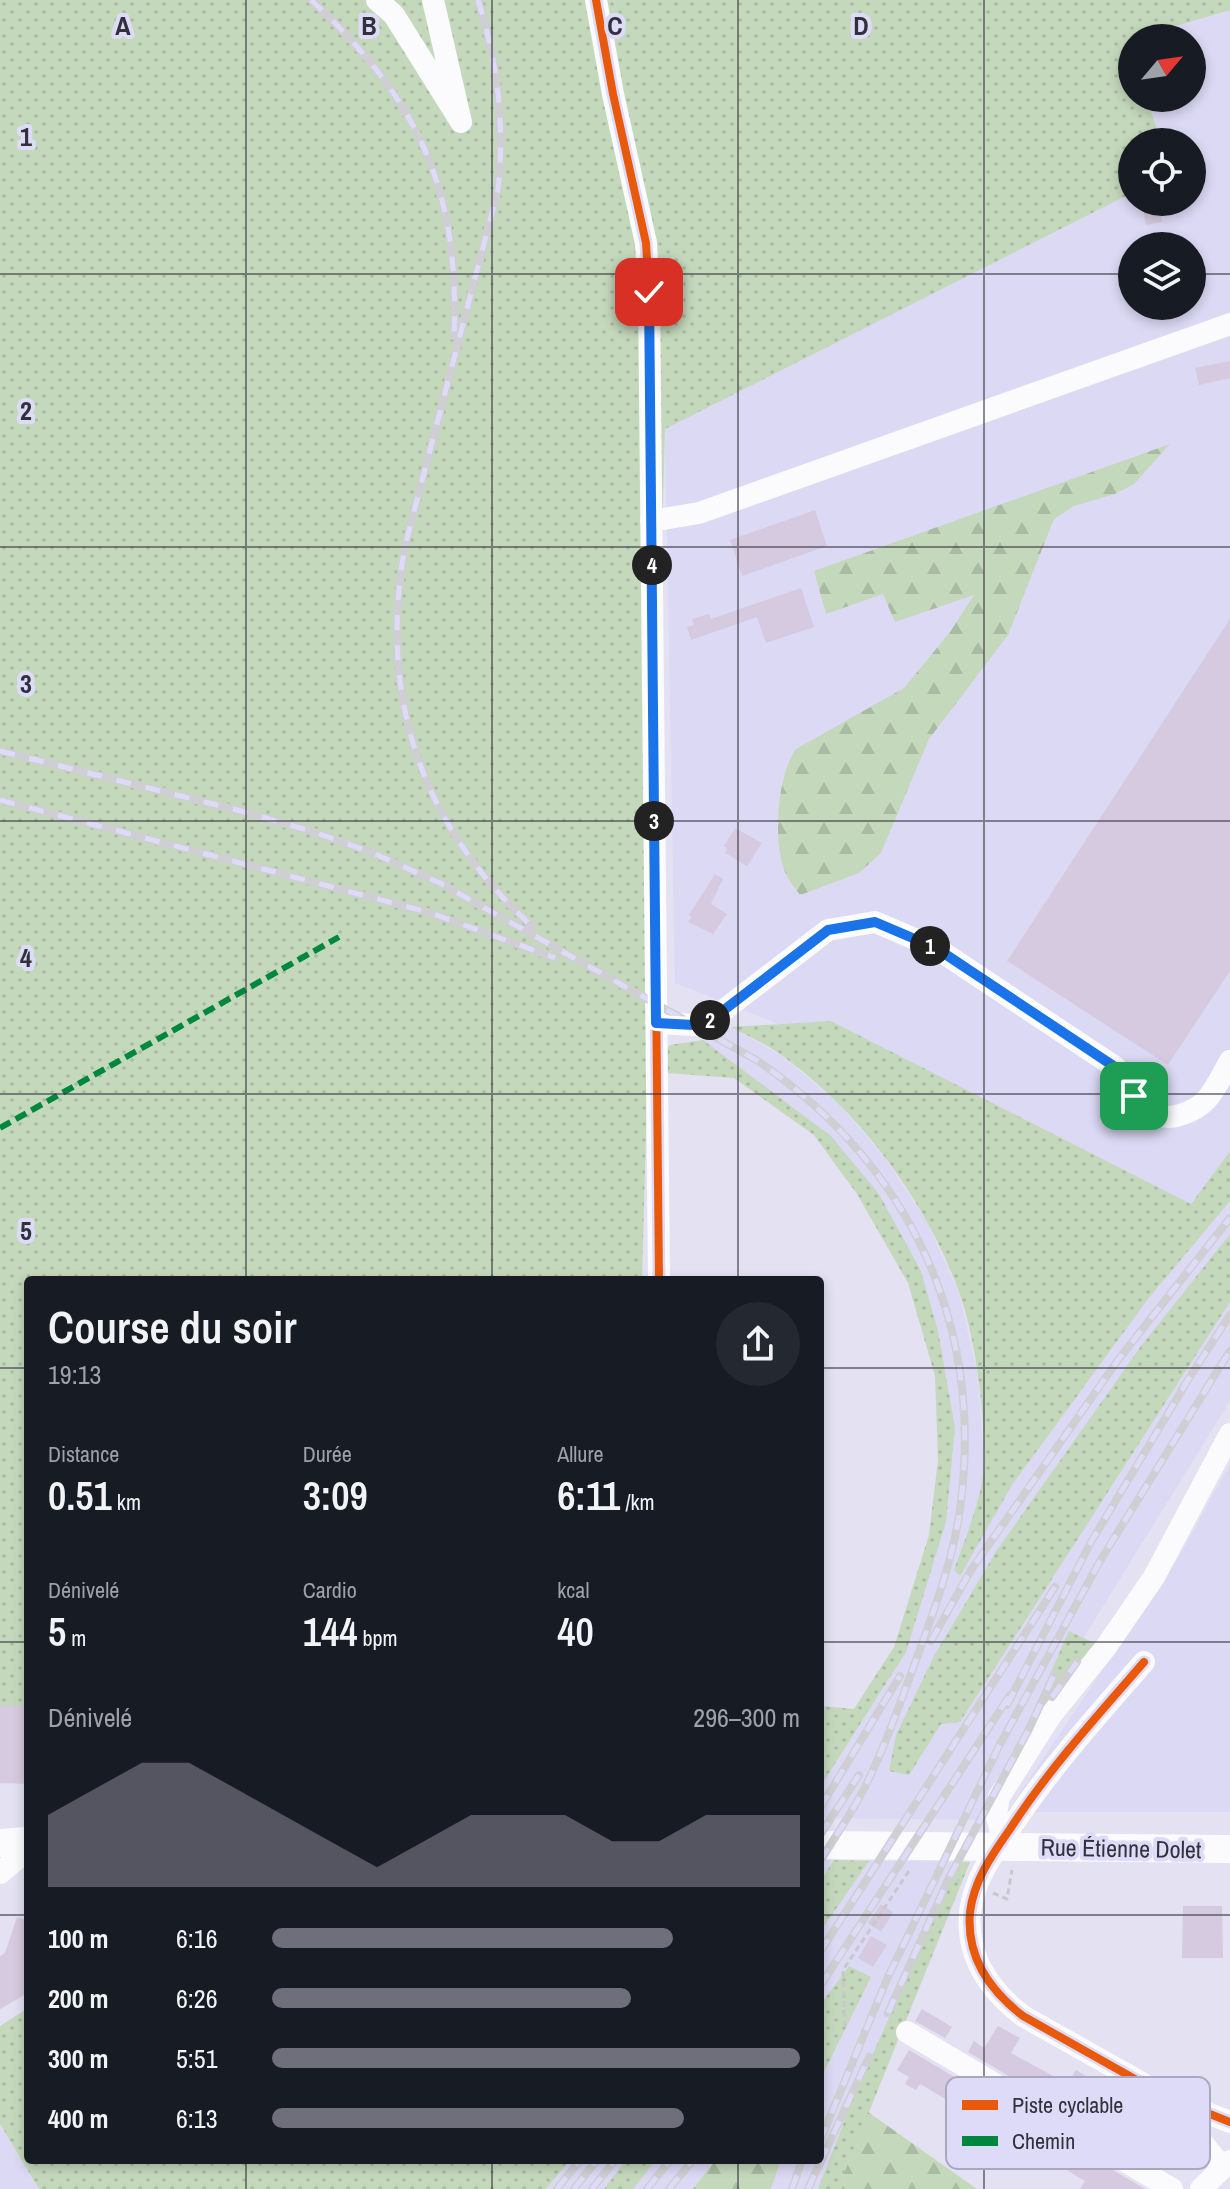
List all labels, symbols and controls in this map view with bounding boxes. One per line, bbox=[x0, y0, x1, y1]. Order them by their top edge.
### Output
text: A bbox=[115, 8, 131, 43]
text: B bbox=[361, 8, 377, 43]
text: C bbox=[607, 8, 623, 43]
text: D bbox=[853, 8, 869, 43]
north arrow bbox=[1118, 24, 1206, 112]
map controls bbox=[1118, 24, 1206, 320]
text: 1 bbox=[20, 119, 32, 154]
button: locate bbox=[1118, 128, 1206, 216]
button: layers bbox=[1118, 232, 1206, 320]
pin bbox=[615, 258, 683, 326]
icon: check bbox=[627, 270, 671, 314]
text: 2 bbox=[20, 393, 32, 428]
pin: 4 bbox=[632, 545, 672, 585]
text: 4 bbox=[647, 550, 657, 580]
text: 3 bbox=[20, 666, 32, 701]
pin: 3 bbox=[634, 801, 674, 841]
text: 3 bbox=[649, 806, 659, 836]
pin: 1 bbox=[910, 926, 950, 966]
text: 1 bbox=[925, 931, 935, 961]
text: 4 bbox=[20, 940, 32, 975]
pin: 2 bbox=[690, 1000, 730, 1040]
text: 2 bbox=[705, 1005, 715, 1035]
pin bbox=[1100, 1062, 1168, 1130]
icon: arrive bbox=[1112, 1074, 1156, 1118]
text: 5 bbox=[20, 1213, 32, 1248]
text: Course du soir bbox=[48, 1297, 297, 1357]
button: share bbox=[716, 1302, 800, 1386]
text: 19:13 bbox=[48, 1357, 101, 1392]
text: Distance bbox=[48, 1439, 119, 1469]
text: Durée bbox=[303, 1439, 352, 1469]
text: Allure bbox=[557, 1439, 603, 1469]
text: 0.51 bbox=[48, 1469, 112, 1522]
text: 3:09 bbox=[303, 1469, 368, 1522]
text: 6:11 bbox=[557, 1469, 620, 1522]
text: km bbox=[112, 1487, 141, 1517]
text: /km bbox=[620, 1487, 654, 1517]
text: Dénivelé bbox=[48, 1575, 119, 1605]
text: Cardio bbox=[303, 1575, 357, 1605]
text: kcal bbox=[557, 1575, 589, 1605]
text: 5 bbox=[48, 1605, 66, 1658]
text: 144 bbox=[303, 1605, 357, 1658]
text: 40 bbox=[557, 1605, 594, 1658]
text: m bbox=[66, 1623, 86, 1653]
text: bpm bbox=[357, 1623, 398, 1653]
text: Dénivelé bbox=[48, 1700, 132, 1735]
text: 296–300 m bbox=[693, 1700, 800, 1735]
street label: Rue Étienne Dolet bbox=[1040, 1831, 1202, 1865]
text: 100 m bbox=[48, 1921, 108, 1956]
text: 6:16 bbox=[176, 1921, 218, 1956]
text: 200 m bbox=[48, 1981, 108, 2016]
text: 6:26 bbox=[176, 1981, 218, 2016]
text: 300 m bbox=[48, 2041, 108, 2076]
text: 5:51 bbox=[176, 2041, 218, 2076]
legend bbox=[946, 2077, 1210, 2169]
text: Piste cyclable bbox=[1012, 2090, 1123, 2120]
text: 400 m bbox=[48, 2101, 108, 2136]
text: 6:13 bbox=[176, 2101, 218, 2136]
text: Chemin bbox=[1012, 2126, 1075, 2156]

